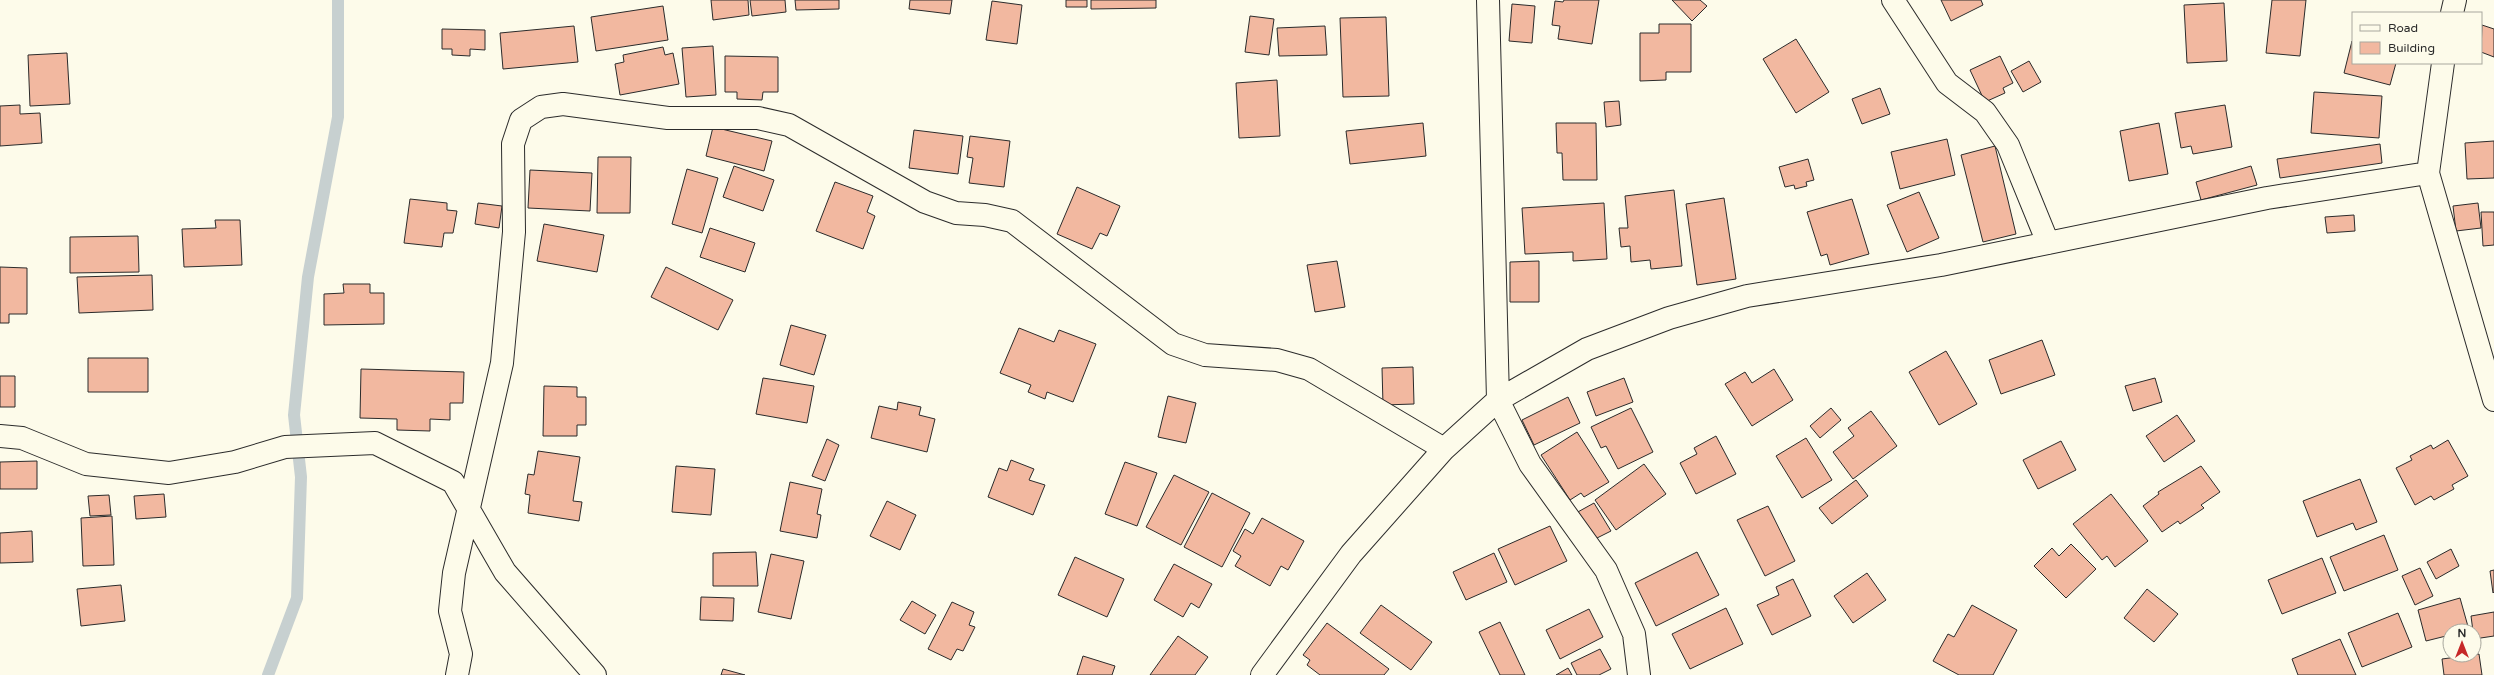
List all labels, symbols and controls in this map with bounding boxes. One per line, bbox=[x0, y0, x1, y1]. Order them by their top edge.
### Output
legend bbox=[2352, 12, 2482, 64]
text: Road bbox=[2388, 21, 2418, 35]
text: Building bbox=[2388, 41, 2435, 55]
north arrow bbox=[2442, 623, 2482, 663]
text: N bbox=[2458, 627, 2466, 640]

